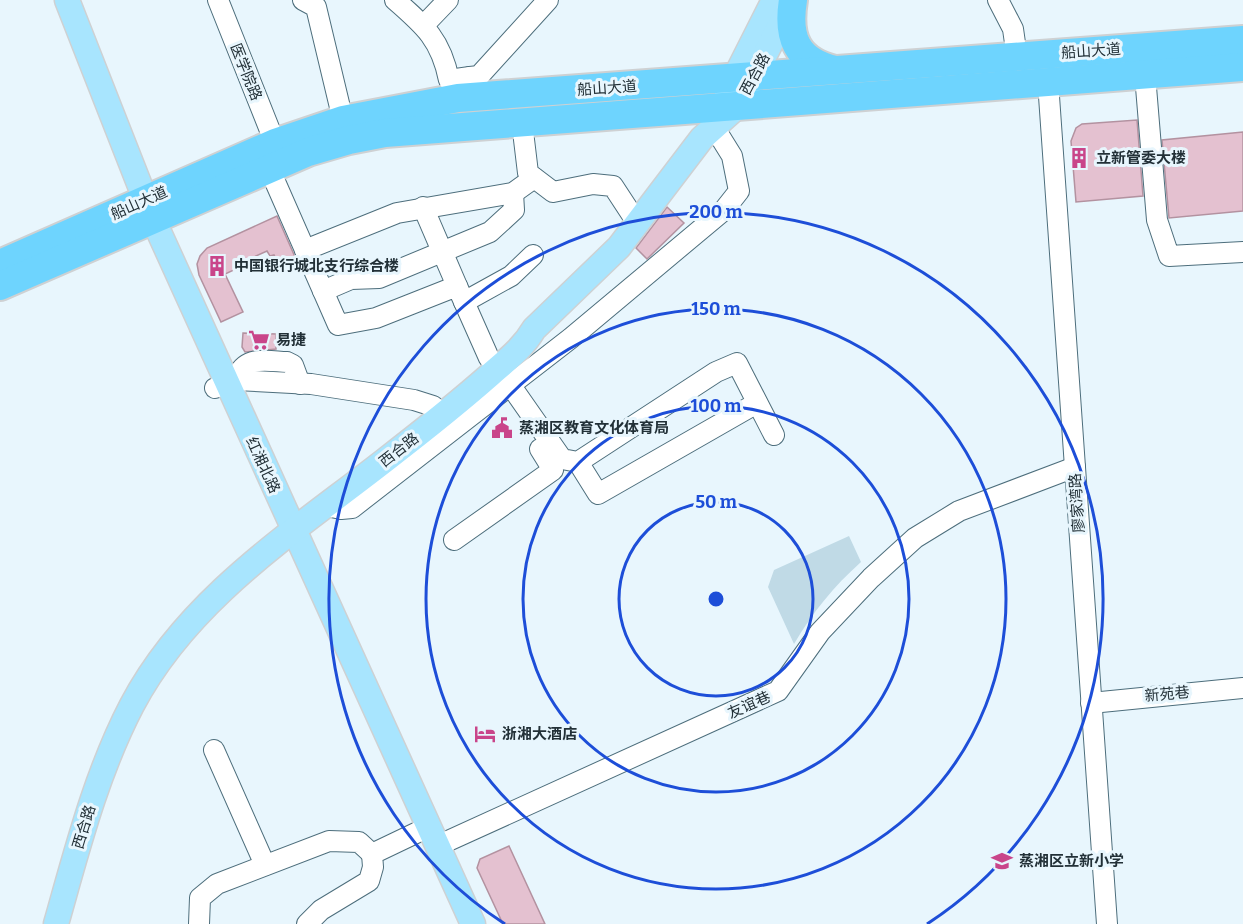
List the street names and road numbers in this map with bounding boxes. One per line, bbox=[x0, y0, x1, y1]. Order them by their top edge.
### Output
street label: 船山大道 bbox=[1060, 40, 1122, 62]
street label: 医学院路 bbox=[226, 41, 266, 103]
street label: 西合路 bbox=[736, 50, 774, 98]
street label: 船山大道 bbox=[576, 77, 638, 99]
street label: 船山大道 bbox=[108, 183, 170, 223]
street label: 西合路 bbox=[376, 429, 422, 471]
street label: 红湘北路 bbox=[242, 434, 284, 496]
street label: 廖家湾路 bbox=[1066, 472, 1088, 534]
street label: 新苑巷 bbox=[1144, 683, 1190, 705]
street label: 友谊巷 bbox=[725, 688, 773, 722]
street label: 西合路 bbox=[69, 803, 99, 851]

